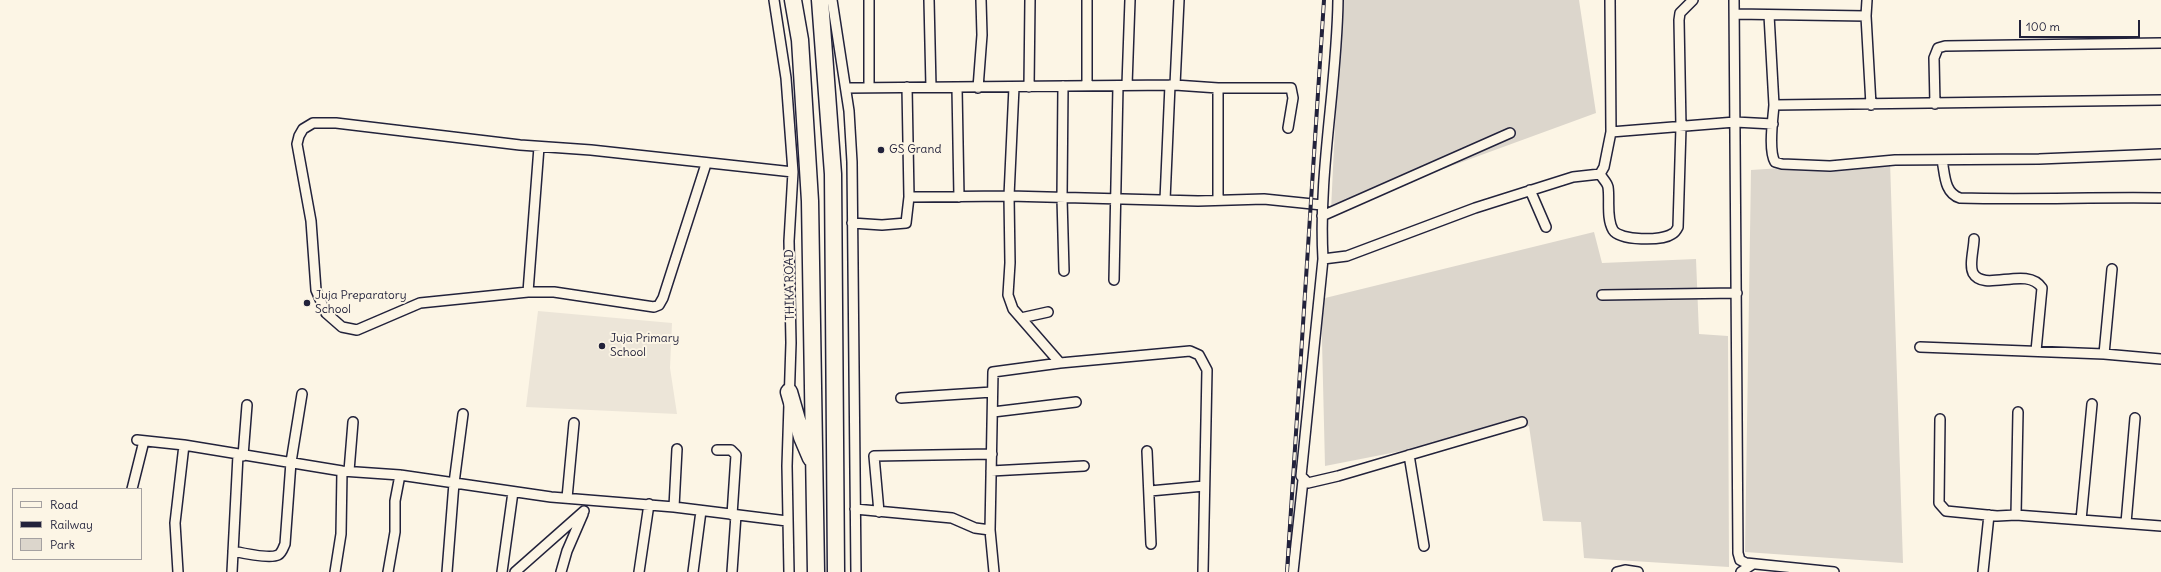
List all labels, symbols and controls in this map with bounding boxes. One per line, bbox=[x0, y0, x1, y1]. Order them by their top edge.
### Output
scale bar bbox=[2021, 12, 2142, 38]
text: 100 m bbox=[2026, 19, 2060, 34]
place label: GS Grand bbox=[889, 143, 941, 157]
marker: GS Grand bbox=[876, 145, 886, 155]
street label: THIKA ROAD bbox=[782, 249, 798, 321]
place label: Juja Preparatory School bbox=[315, 289, 406, 317]
marker: Juja Preparatory School bbox=[302, 298, 312, 308]
place label: Juja Primary School bbox=[610, 332, 679, 360]
marker: Juja Primary School bbox=[597, 341, 607, 351]
legend bbox=[12, 488, 142, 560]
text: Road bbox=[50, 497, 78, 512]
text: Railway bbox=[50, 517, 93, 532]
text: Park bbox=[50, 537, 75, 552]

